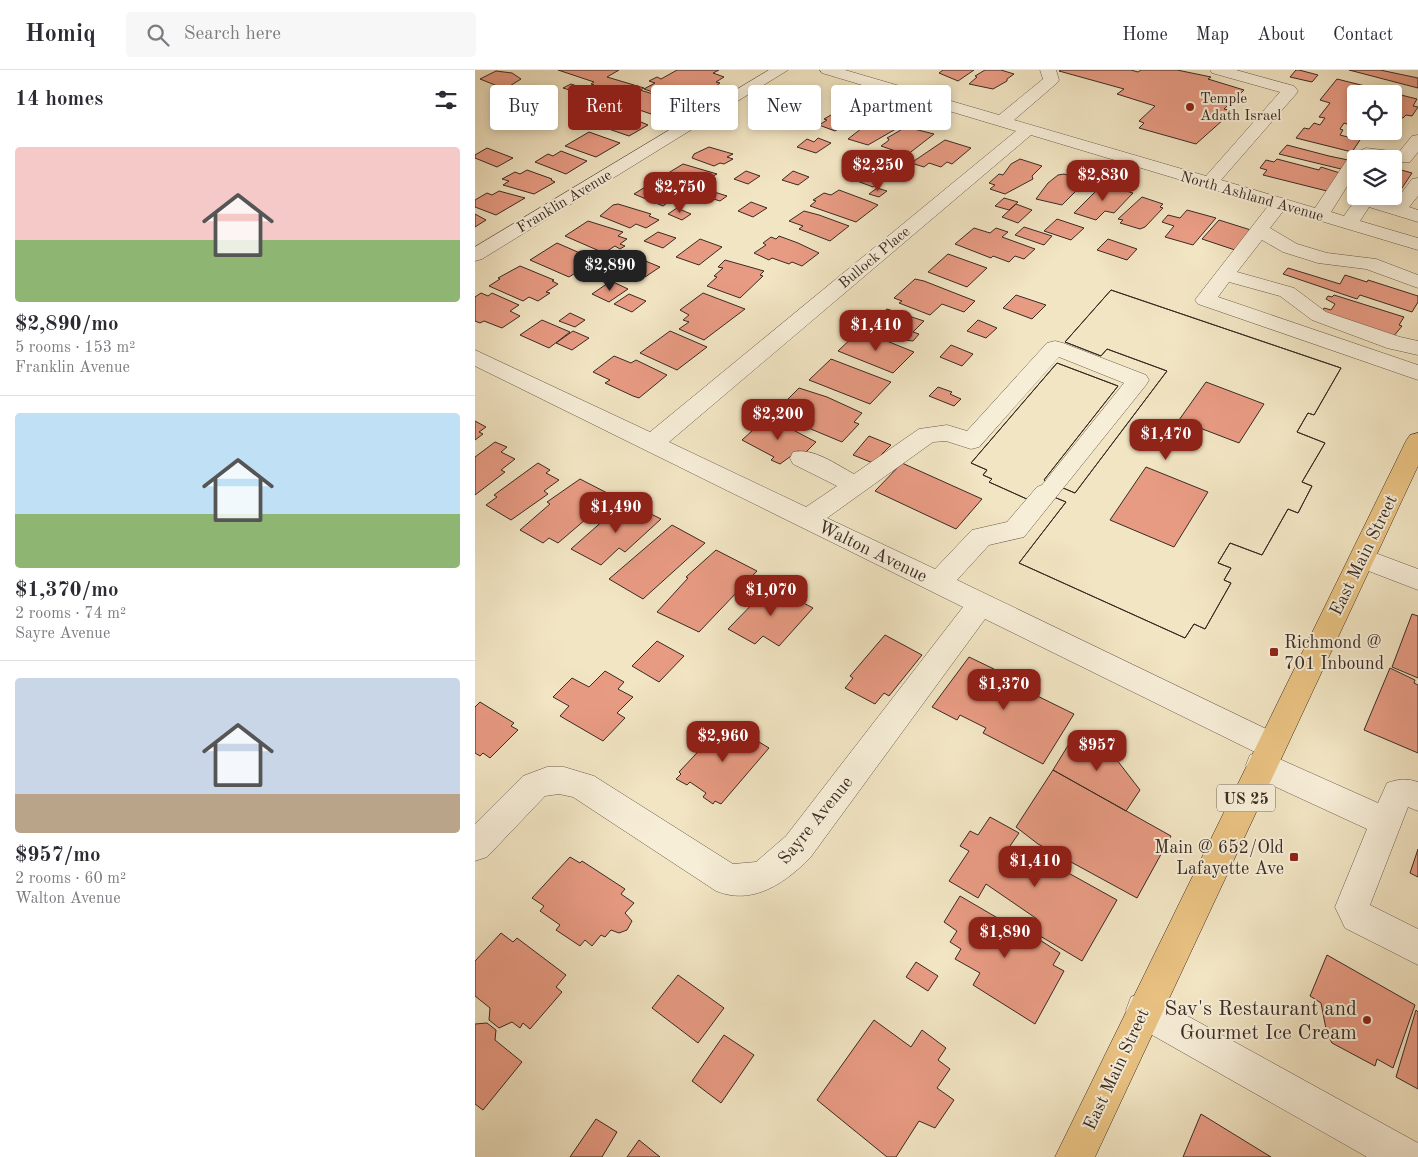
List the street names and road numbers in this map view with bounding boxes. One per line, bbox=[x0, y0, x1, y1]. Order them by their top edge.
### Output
street label: Franklin Avenue bbox=[515, 168, 615, 236]
street label: North Ashland Avenue bbox=[1178, 170, 1325, 225]
street label: Bullock Place bbox=[837, 224, 913, 292]
street label: East Main Street bbox=[1327, 492, 1401, 619]
street label: Walton Avenue bbox=[815, 518, 930, 586]
street label: Sayre Avenue bbox=[775, 773, 856, 868]
road number: US 25 bbox=[1217, 784, 1275, 811]
street label: East Main Street bbox=[1081, 1006, 1153, 1133]

